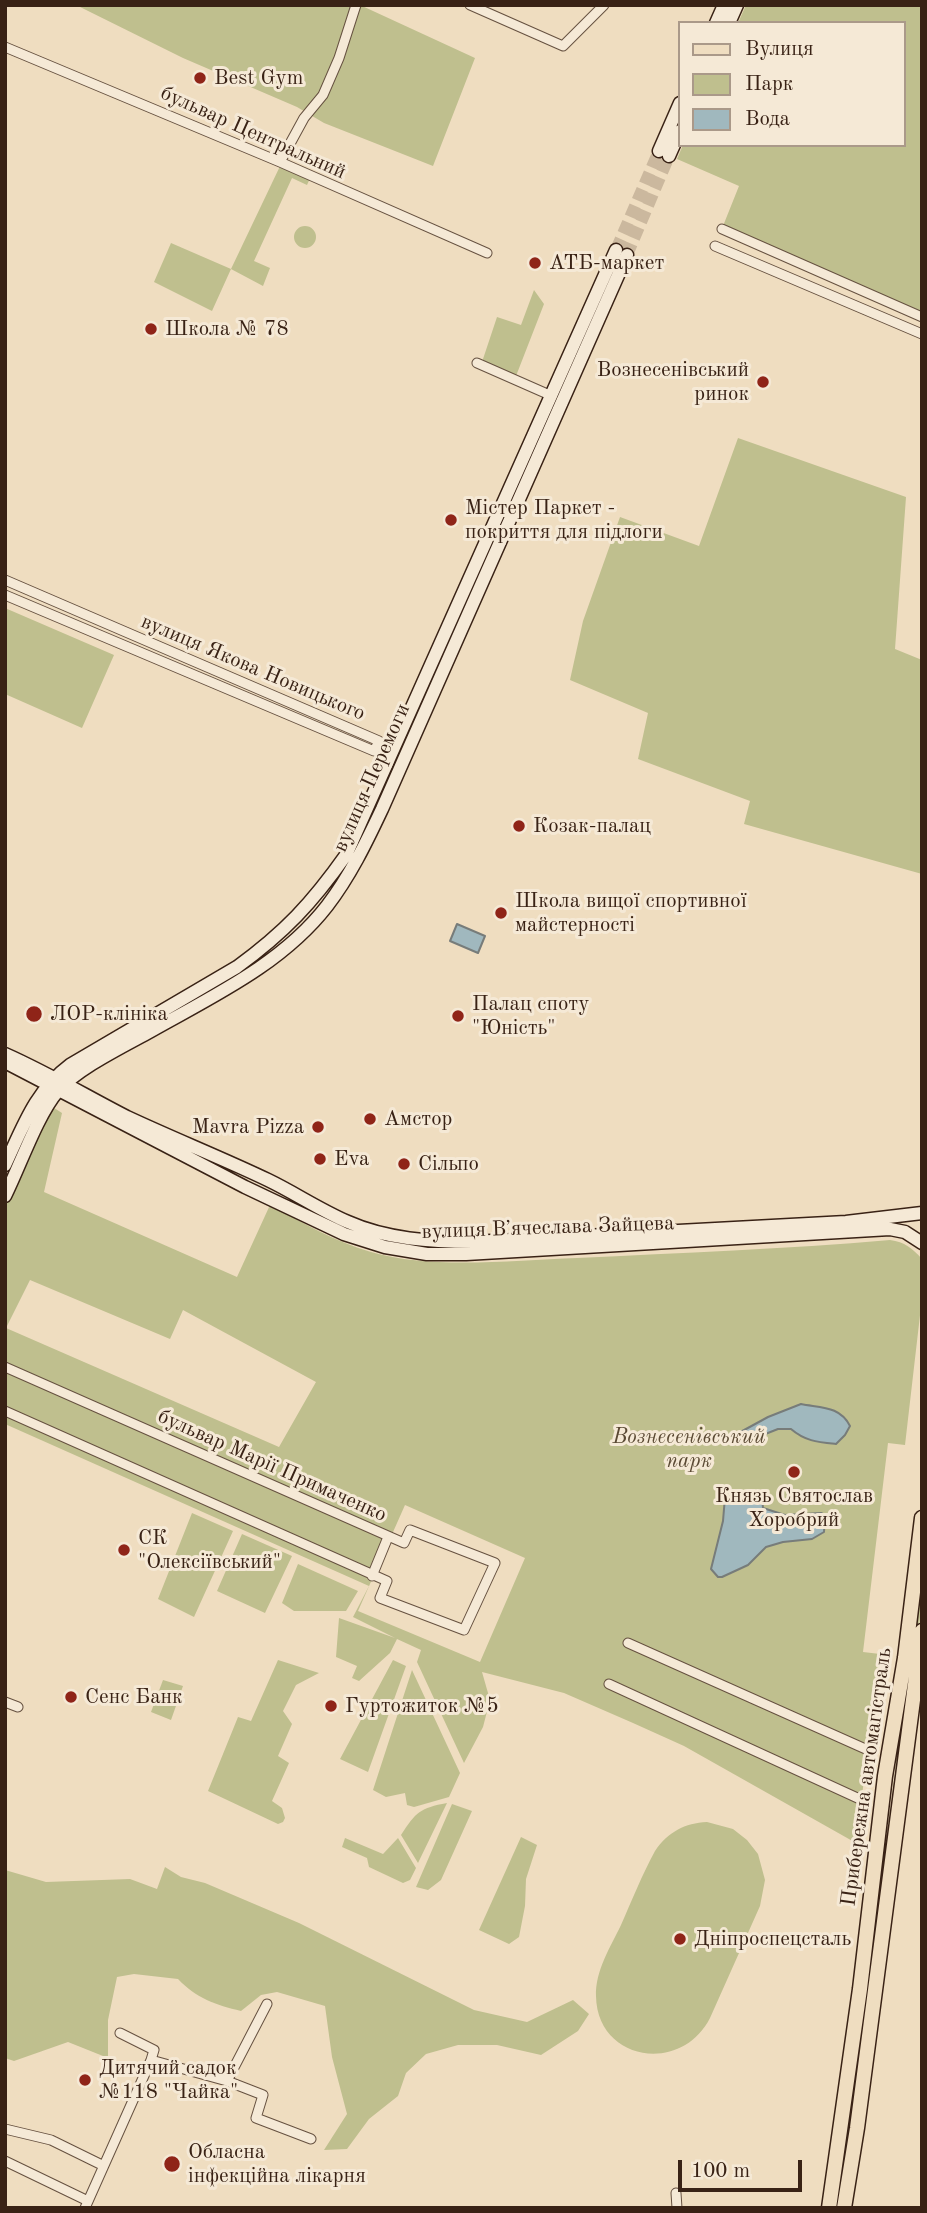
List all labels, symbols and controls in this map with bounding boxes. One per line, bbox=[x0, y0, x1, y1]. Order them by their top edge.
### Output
legend bbox=[678, 21, 906, 147]
text: Вулиця bbox=[745, 39, 814, 60]
place label: Best Gym bbox=[214, 65, 303, 91]
marker: Best Gym bbox=[192, 70, 208, 86]
text: Парк bbox=[745, 74, 793, 95]
street label: бульвар Центральний bbox=[156, 81, 350, 185]
text: Вода bbox=[745, 109, 790, 130]
place label: АТБ-маркет bbox=[549, 250, 664, 276]
marker: АТБ-маркет bbox=[527, 255, 543, 271]
place label: Школа № 78 bbox=[165, 316, 289, 342]
marker: Школа № 78 bbox=[143, 321, 159, 337]
place label: Вознесенівський ринок bbox=[597, 357, 749, 407]
marker: Вознесенівський ринок bbox=[755, 374, 771, 390]
place label: Містер Паркет - покриття для підлоги bbox=[465, 495, 663, 545]
marker: Містер Паркет - покриття для підлоги bbox=[443, 512, 459, 528]
street label: вулиця Якова Новицького bbox=[137, 609, 369, 727]
street label: вулиця Перемоги bbox=[328, 700, 416, 856]
place label: Козак-палац bbox=[533, 813, 651, 839]
marker: Козак-палац bbox=[511, 818, 527, 834]
place label: Школа вищої спортивної майстерності bbox=[515, 888, 747, 938]
marker: Школа вищої спортивної майстерності bbox=[493, 905, 509, 921]
place label: Палац споту "Юність" bbox=[472, 991, 589, 1041]
place label: ЛОР-клініка bbox=[50, 1001, 168, 1027]
marker: ЛОР-клініка bbox=[24, 1004, 44, 1024]
marker: Палац споту "Юність" bbox=[450, 1008, 466, 1024]
place label: Амстор bbox=[384, 1106, 453, 1132]
marker: Амстор bbox=[362, 1111, 378, 1127]
place label: Mavra Pizza bbox=[192, 1114, 304, 1140]
marker: Mavra Pizza bbox=[310, 1119, 326, 1135]
place label: Eva bbox=[334, 1146, 369, 1172]
marker: Eva bbox=[312, 1151, 328, 1167]
place label: Сільпо bbox=[418, 1151, 479, 1177]
marker: Сільпо bbox=[396, 1156, 412, 1172]
street label: вулиця Вʼячеслава Зайцева bbox=[421, 1211, 675, 1245]
street label: бульвар Марії Примаченко bbox=[154, 1404, 390, 1528]
park label: Вознесенівський парк bbox=[613, 1424, 765, 1474]
marker: Князь Святослав Хоробрий bbox=[786, 1464, 802, 1480]
place label: Князь Святослав Хоробрий bbox=[715, 1483, 873, 1533]
place label: СК "Олексіївський" bbox=[138, 1525, 281, 1575]
marker: СК "Олексіївський" bbox=[116, 1542, 132, 1558]
street label: Прибережна автомагістраль bbox=[836, 1646, 898, 1908]
place label: Сенс Банк bbox=[85, 1684, 183, 1710]
marker: Сенс Банк bbox=[63, 1689, 79, 1705]
place label: Гуртожиток №5 bbox=[345, 1693, 499, 1719]
marker: Гуртожиток №5 bbox=[323, 1698, 339, 1714]
place label: Дніпроспецсталь bbox=[694, 1926, 851, 1952]
marker: Дніпроспецсталь bbox=[672, 1931, 688, 1947]
place label: Дитячий садок №118 "Чайка" bbox=[99, 2055, 238, 2105]
marker: Дитячий садок №118 "Чайка" bbox=[77, 2072, 93, 2088]
place label: Обласна інфекційна лікарня bbox=[188, 2139, 366, 2189]
scale bar bbox=[682, 2146, 806, 2190]
marker: Обласна інфекційна лікарня bbox=[162, 2154, 182, 2174]
text: 100 m bbox=[691, 2161, 750, 2182]

